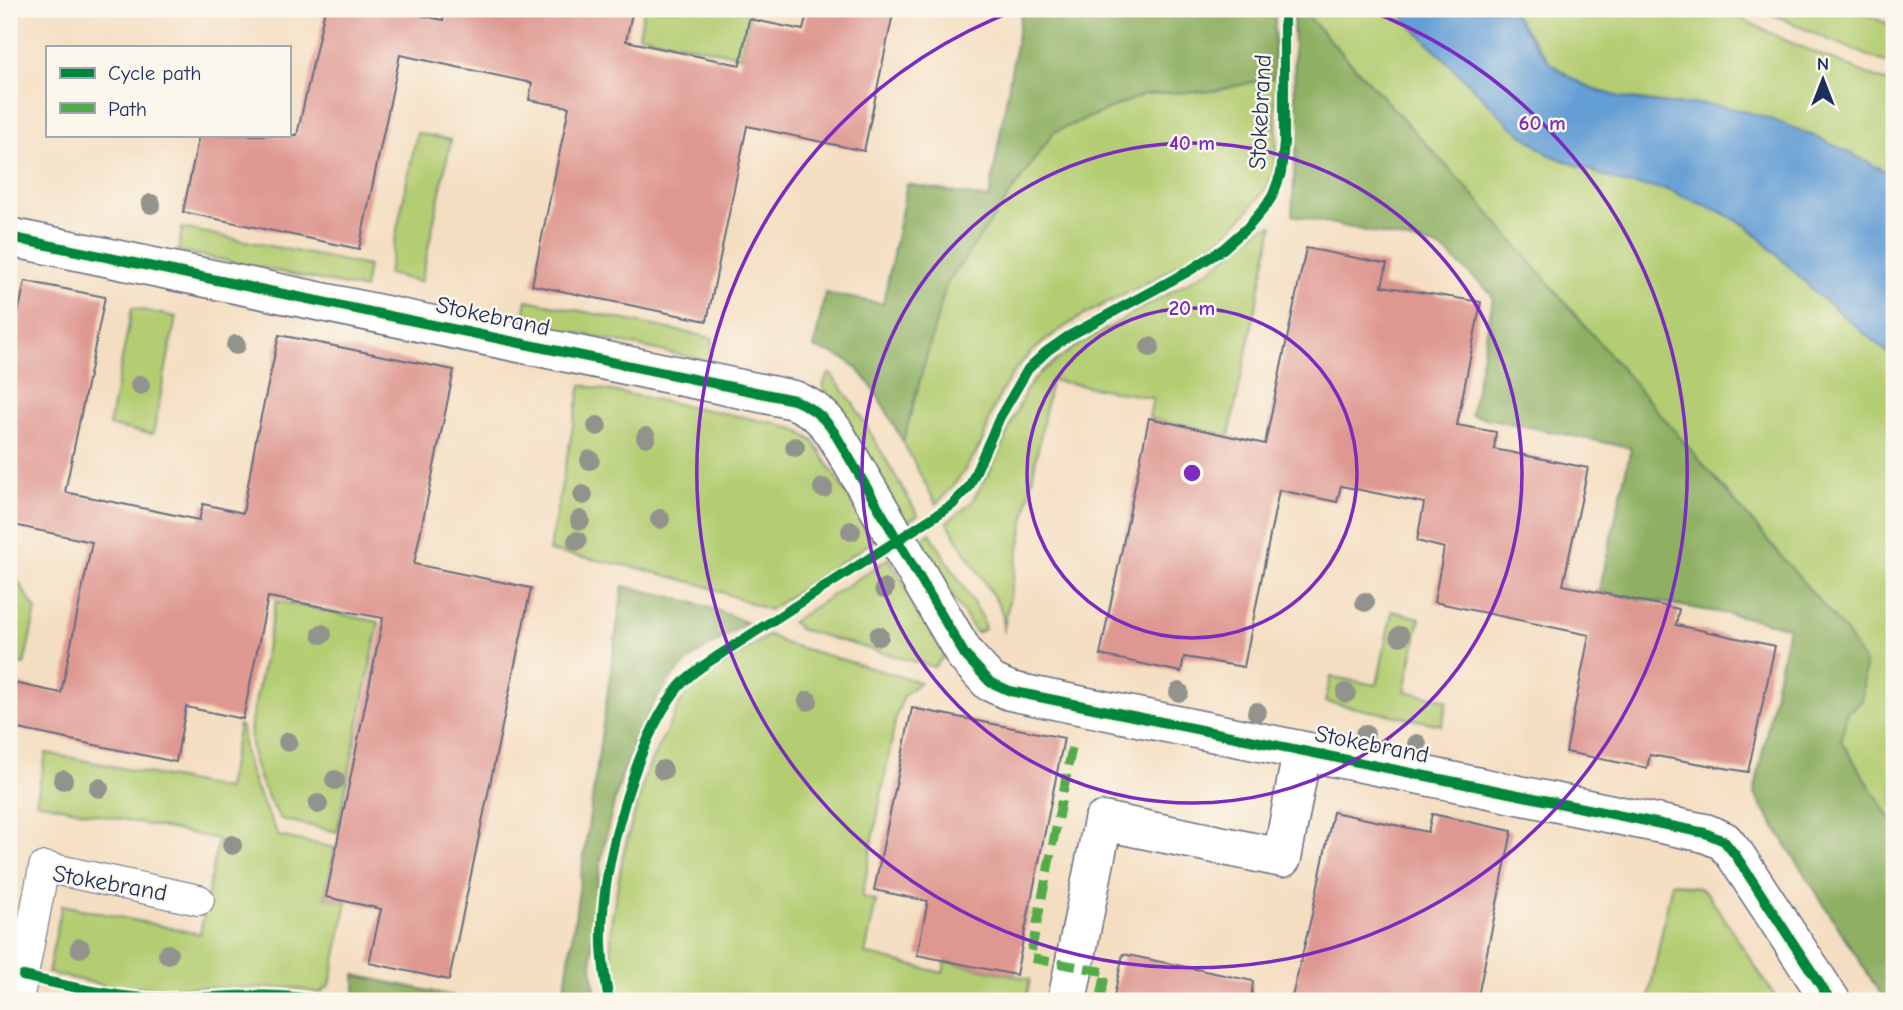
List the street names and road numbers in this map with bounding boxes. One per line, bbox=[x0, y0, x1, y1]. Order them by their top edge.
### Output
street label: Stokebrand bbox=[1243, 54, 1277, 170]
street label: Stokebrand bbox=[434, 290, 552, 342]
street label: Stokebrand bbox=[1313, 719, 1431, 769]
street label: Stokebrand bbox=[51, 859, 169, 907]

